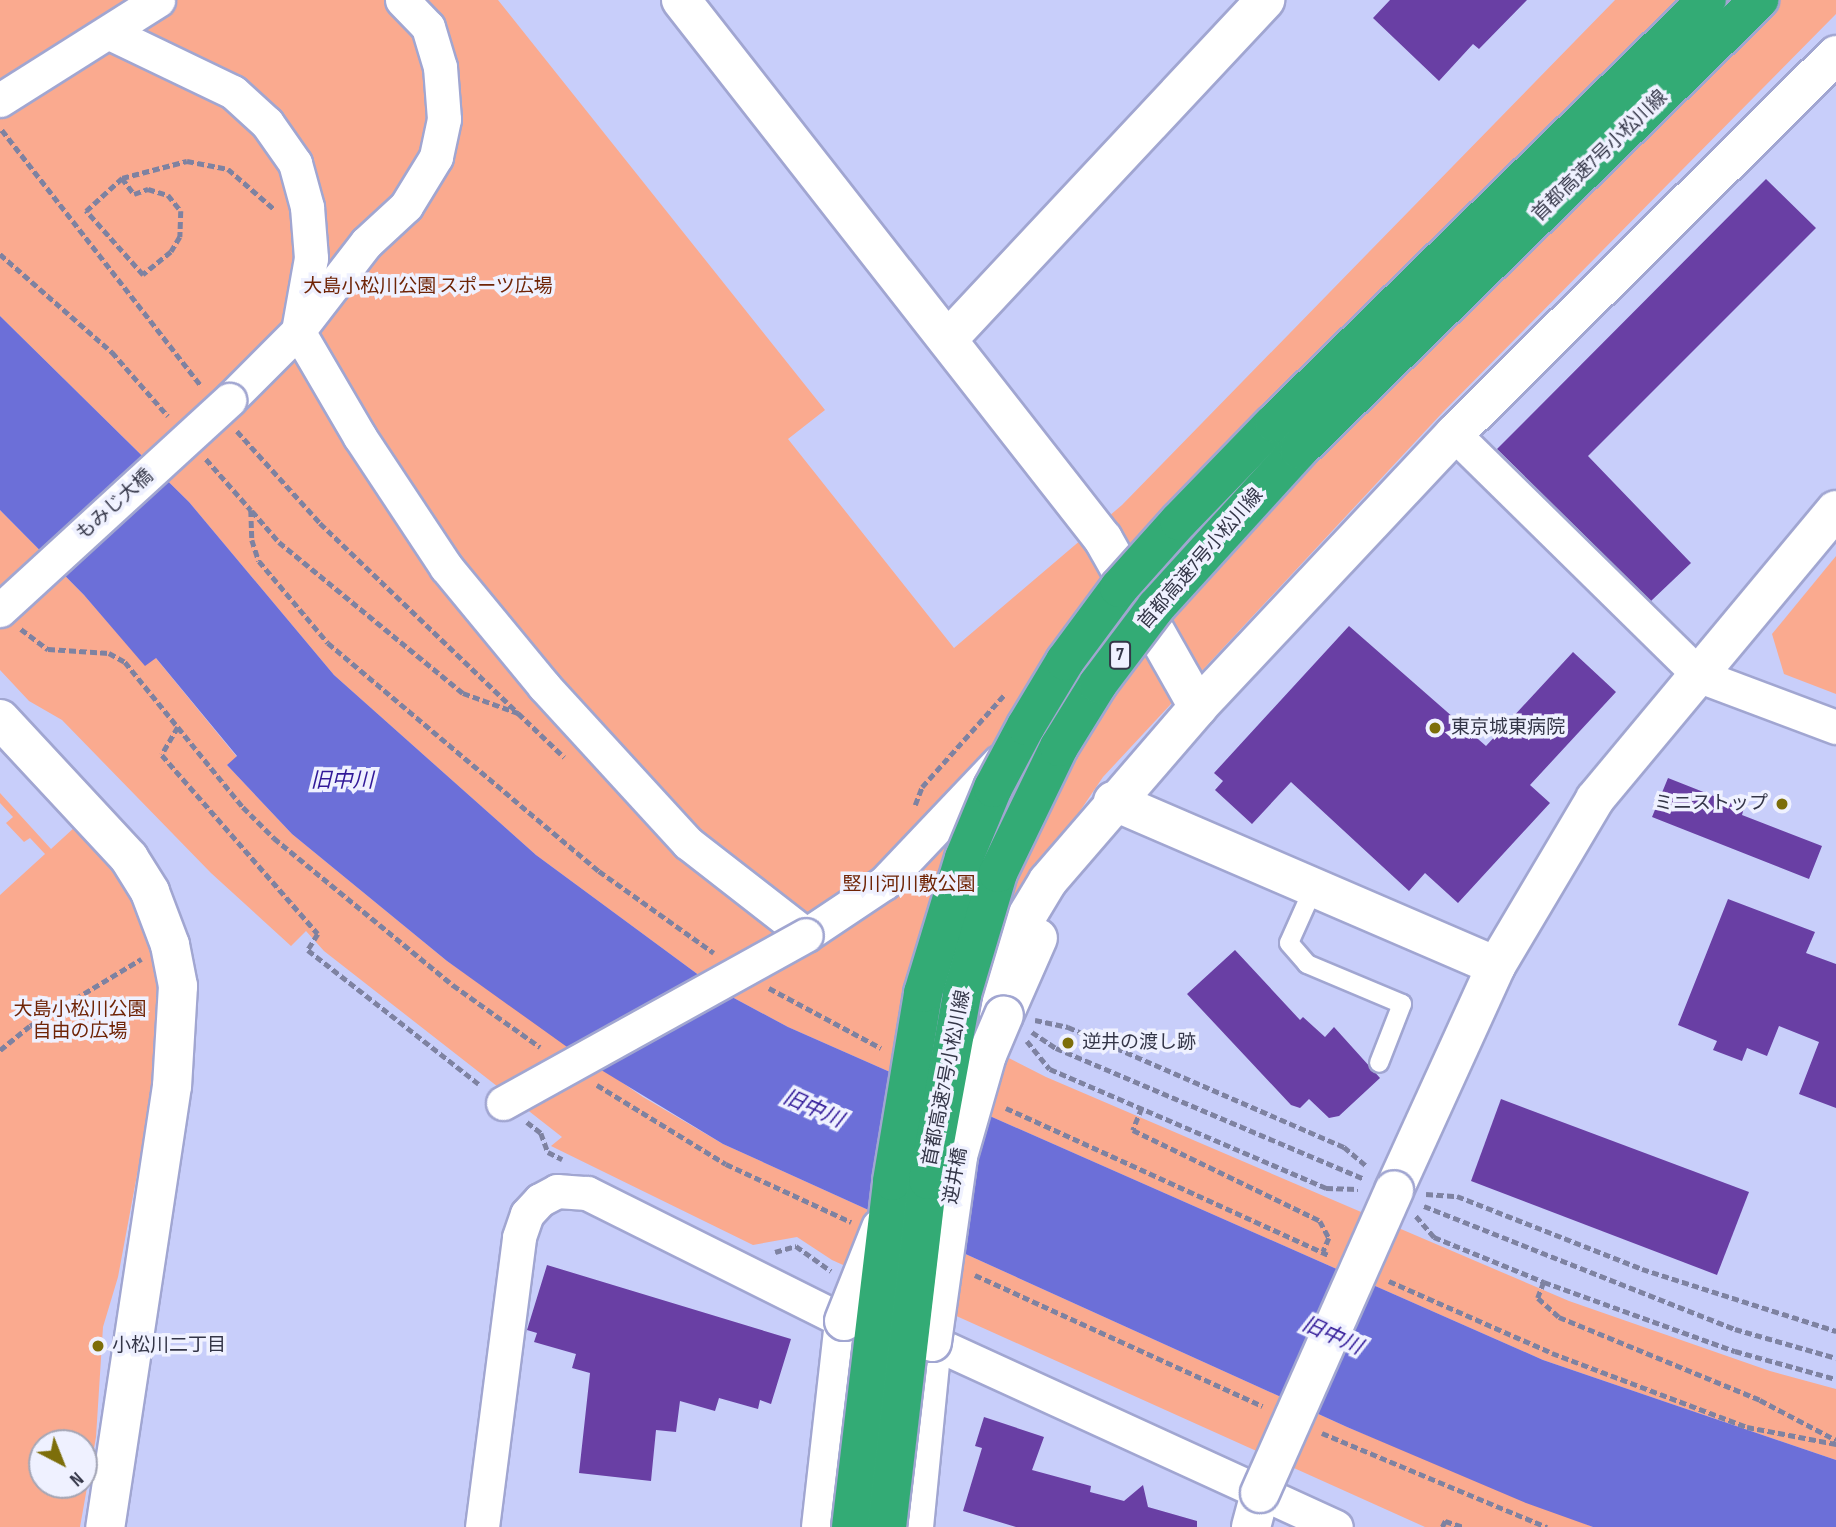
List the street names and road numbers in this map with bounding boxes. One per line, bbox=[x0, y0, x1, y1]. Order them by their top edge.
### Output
street label: 首都高速7号小松川線 bbox=[1528, 86, 1672, 226]
street label: もみじ大橋 bbox=[72, 465, 158, 545]
street label: 首都高速7号小松川線 bbox=[1134, 484, 1268, 634]
road number: 7 bbox=[1108, 640, 1132, 670]
street label: 首都高速7号小松川線 bbox=[919, 988, 975, 1168]
street label: 逆井橋 bbox=[940, 1146, 972, 1206]

